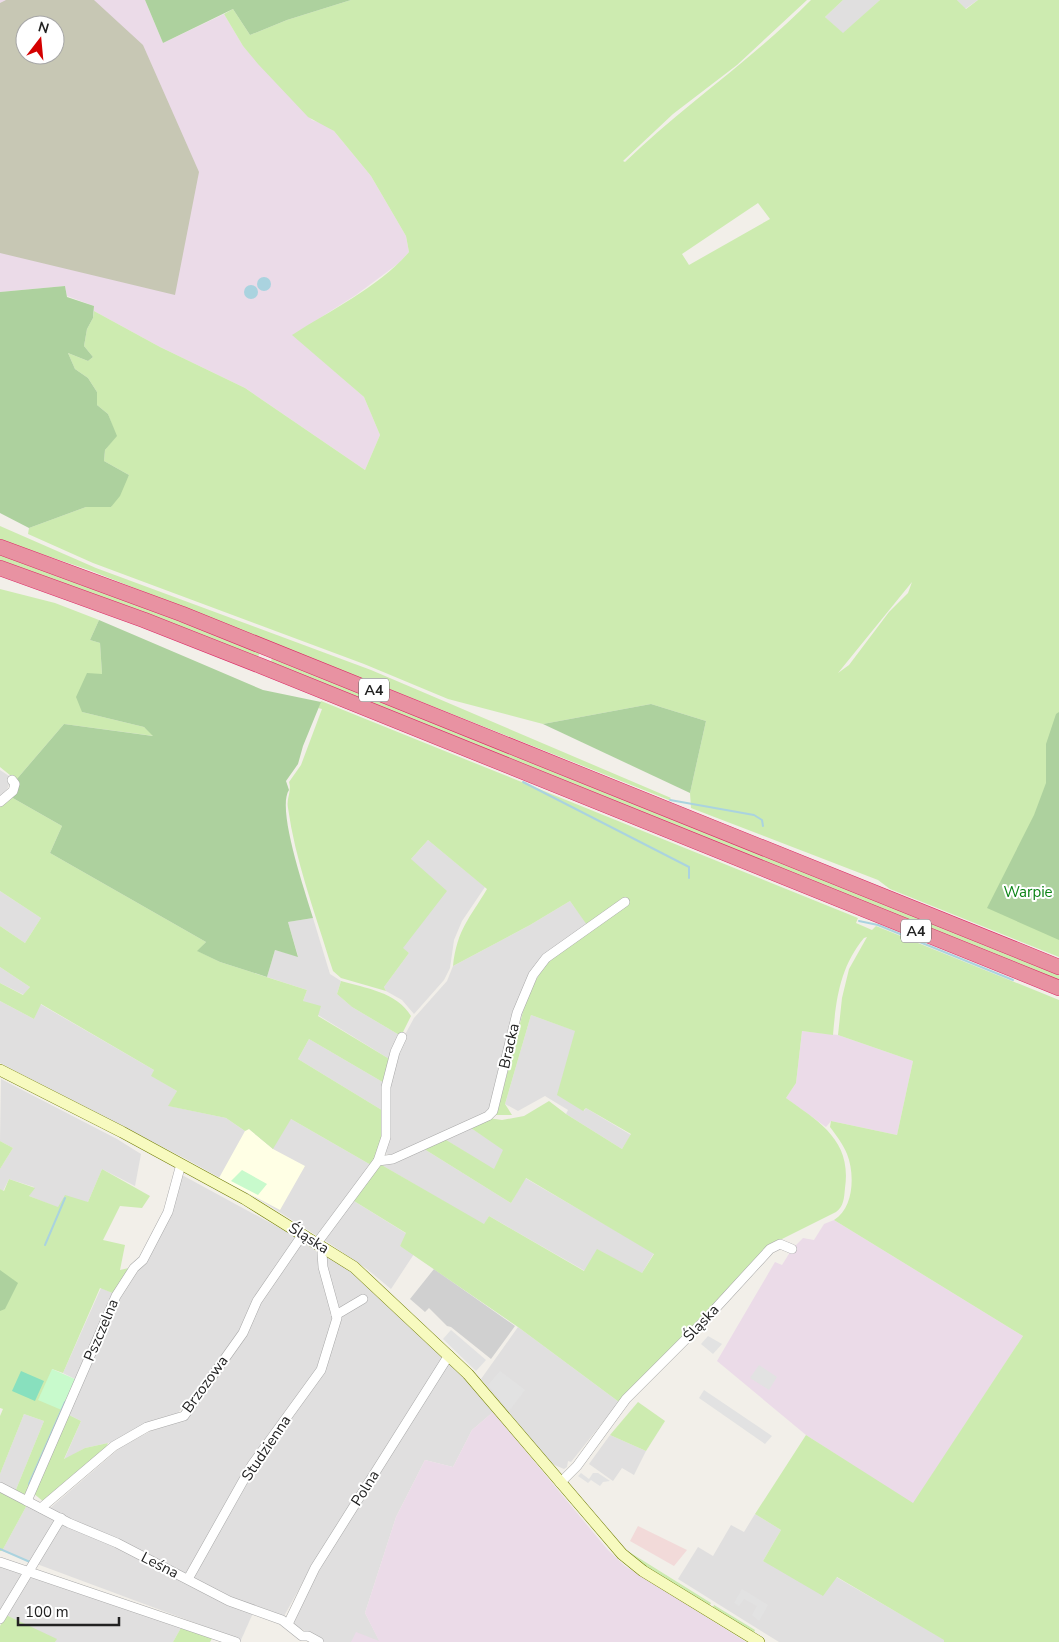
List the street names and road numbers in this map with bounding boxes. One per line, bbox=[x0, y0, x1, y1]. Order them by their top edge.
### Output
road number: A4 bbox=[359, 678, 389, 702]
road number: A4 bbox=[901, 919, 931, 942]
street label: Bracka bbox=[494, 1021, 524, 1071]
street label: Śląska bbox=[285, 1217, 334, 1258]
street label: Pszczelna bbox=[79, 1296, 123, 1364]
street label: Śląska bbox=[678, 1299, 723, 1346]
street label: Brzozowa bbox=[178, 1351, 232, 1417]
street label: Studzienna bbox=[237, 1411, 295, 1485]
street label: Polna bbox=[346, 1466, 384, 1510]
street label: Leśna bbox=[138, 1547, 182, 1583]

